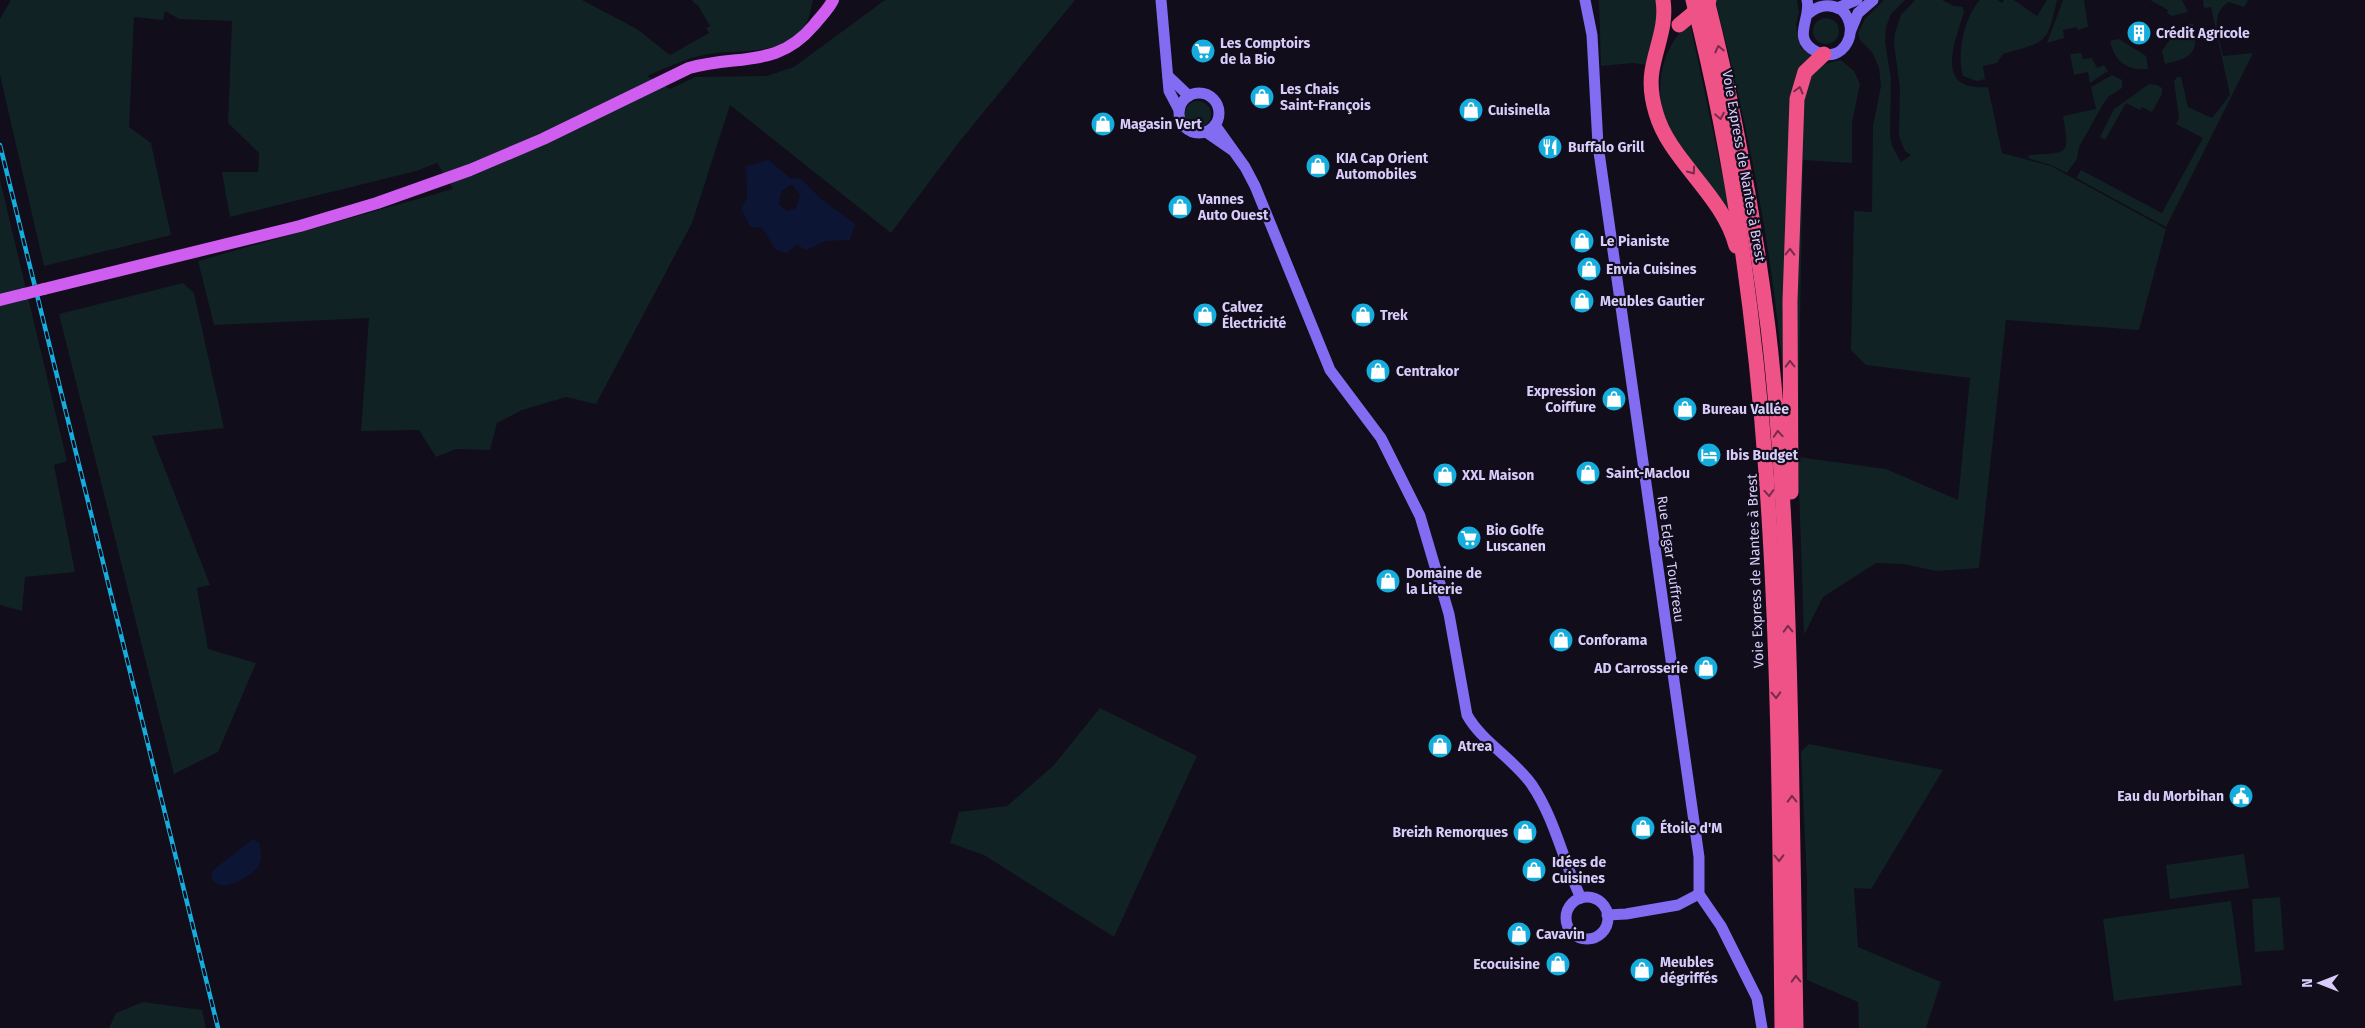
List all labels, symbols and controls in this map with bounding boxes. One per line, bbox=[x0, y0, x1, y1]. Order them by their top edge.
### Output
building icon: Crédit Agricole bbox=[2126, 20, 2152, 46]
place label: Crédit Agricole bbox=[2156, 25, 2250, 42]
place label: Les Comptoirs de la Bio bbox=[1220, 35, 1310, 68]
supermarket icon: Les Comptoirs de la Bio bbox=[1190, 38, 1216, 64]
one-way arrow bbox=[1714, 45, 1725, 54]
street label: Voie Express de Nantes à Brest bbox=[1718, 69, 1769, 264]
place label: Les Chais Saint-François bbox=[1280, 81, 1371, 115]
shop icon: Les Chais Saint-François bbox=[1249, 84, 1275, 110]
one-way arrow bbox=[1793, 85, 1804, 94]
shop icon: Cuisinella bbox=[1458, 97, 1484, 123]
place label: Cuisinella bbox=[1488, 102, 1551, 119]
shop icon: Magasin Vert bbox=[1090, 111, 1116, 137]
one-way arrow bbox=[1714, 111, 1725, 120]
place label: Magasin Vert bbox=[1120, 116, 1203, 133]
restaurant icon: Buffalo Grill bbox=[1537, 134, 1563, 160]
place label: Buffalo Grill bbox=[1568, 139, 1645, 156]
place label: KIA Cap Orient Automobiles bbox=[1335, 150, 1429, 183]
shop icon: KIA Cap Orient Automobiles bbox=[1305, 153, 1331, 179]
one-way arrow bbox=[1686, 165, 1694, 174]
place label: Vannes Auto Ouest bbox=[1197, 191, 1269, 224]
shop icon: Vannes Auto Ouest bbox=[1167, 194, 1193, 220]
shop icon: Le Pianiste bbox=[1569, 228, 1595, 254]
place label: Le Pianiste bbox=[1600, 233, 1670, 250]
one-way arrow bbox=[1785, 248, 1796, 256]
shop icon: Envia Cuisines bbox=[1576, 256, 1602, 282]
place label: Envia Cuisines bbox=[1606, 261, 1697, 278]
shop icon: Meubles Gautier bbox=[1569, 288, 1595, 314]
place label: Meubles Gautier bbox=[1600, 293, 1705, 310]
place label: Calvez Électricité bbox=[1222, 299, 1287, 332]
shop icon: Calvez Électricité bbox=[1192, 302, 1218, 328]
shop icon: Trek bbox=[1350, 302, 1376, 328]
place label: Trek bbox=[1380, 307, 1408, 324]
shop icon: Centrakor bbox=[1365, 358, 1391, 384]
one-way arrow bbox=[1785, 360, 1795, 368]
place label: Centrakor bbox=[1396, 363, 1459, 380]
place label: Expression Coiffure bbox=[1527, 383, 1596, 416]
shop icon: Expression Coiffure bbox=[1601, 386, 1627, 412]
shop icon: Bureau Vallée bbox=[1672, 396, 1698, 422]
place label: Bureau Vallée bbox=[1702, 401, 1789, 418]
one-way arrow bbox=[1772, 430, 1783, 438]
hotel icon: Ibis Budget bbox=[1696, 442, 1722, 468]
place label: Ibis Budget bbox=[1726, 447, 1799, 464]
shop icon: Saint-Maclou bbox=[1575, 460, 1601, 486]
shop icon: XXL Maison bbox=[1432, 462, 1458, 488]
place label: Saint-Maclou bbox=[1606, 465, 1690, 482]
place label: XXL Maison bbox=[1461, 467, 1534, 484]
street label: Voie Express de Nantes à Brest bbox=[1744, 472, 1767, 669]
one-way arrow bbox=[1763, 489, 1774, 497]
street label: Rue Edgar Touffreau bbox=[1653, 495, 1688, 623]
place label: Bio Golfe Luscanen bbox=[1486, 522, 1546, 555]
supermarket icon: Bio Golfe Luscanen bbox=[1456, 525, 1482, 551]
place label: Domaine de la Literie bbox=[1406, 565, 1482, 598]
shop icon: Domaine de la Literie bbox=[1375, 568, 1401, 594]
one-way arrow bbox=[1783, 625, 1793, 632]
shop icon: Conforama bbox=[1548, 627, 1574, 653]
place label: Conforama bbox=[1578, 632, 1648, 649]
shop icon: AD Carrosserie bbox=[1693, 655, 1719, 681]
place label: AD Carrosserie bbox=[1593, 660, 1688, 677]
one-way arrow bbox=[1771, 692, 1781, 700]
shop icon: Atrea bbox=[1427, 733, 1453, 759]
place label: Atrea bbox=[1457, 738, 1492, 755]
public building icon: Eau du Morbihan bbox=[2228, 783, 2254, 809]
place label: Eau du Morbihan bbox=[2117, 788, 2224, 805]
one-way arrow bbox=[1787, 795, 1797, 803]
shop icon: Étoile d'M bbox=[1630, 815, 1656, 841]
shop icon: Breizh Remorques bbox=[1512, 819, 1538, 845]
place label: Étoile d'M bbox=[1660, 819, 1722, 837]
place label: Breizh Remorques bbox=[1392, 824, 1508, 841]
place label: Idées de Cuisines bbox=[1552, 854, 1606, 887]
one-way arrow bbox=[1774, 854, 1785, 862]
shop icon: Idées de Cuisines bbox=[1521, 857, 1547, 883]
shop icon: Cavavin bbox=[1506, 921, 1532, 947]
place label: Cavavin bbox=[1536, 926, 1585, 943]
shop icon: Ecocuisine bbox=[1545, 951, 1571, 977]
place label: Meubles dégriffés bbox=[1660, 954, 1718, 987]
place label: Ecocuisine bbox=[1473, 956, 1540, 973]
shop icon: Meubles dégriffés bbox=[1629, 957, 1655, 983]
north arrow bbox=[2295, 958, 2345, 1008]
one-way arrow bbox=[1791, 975, 1801, 983]
text: N bbox=[2299, 978, 2316, 988]

